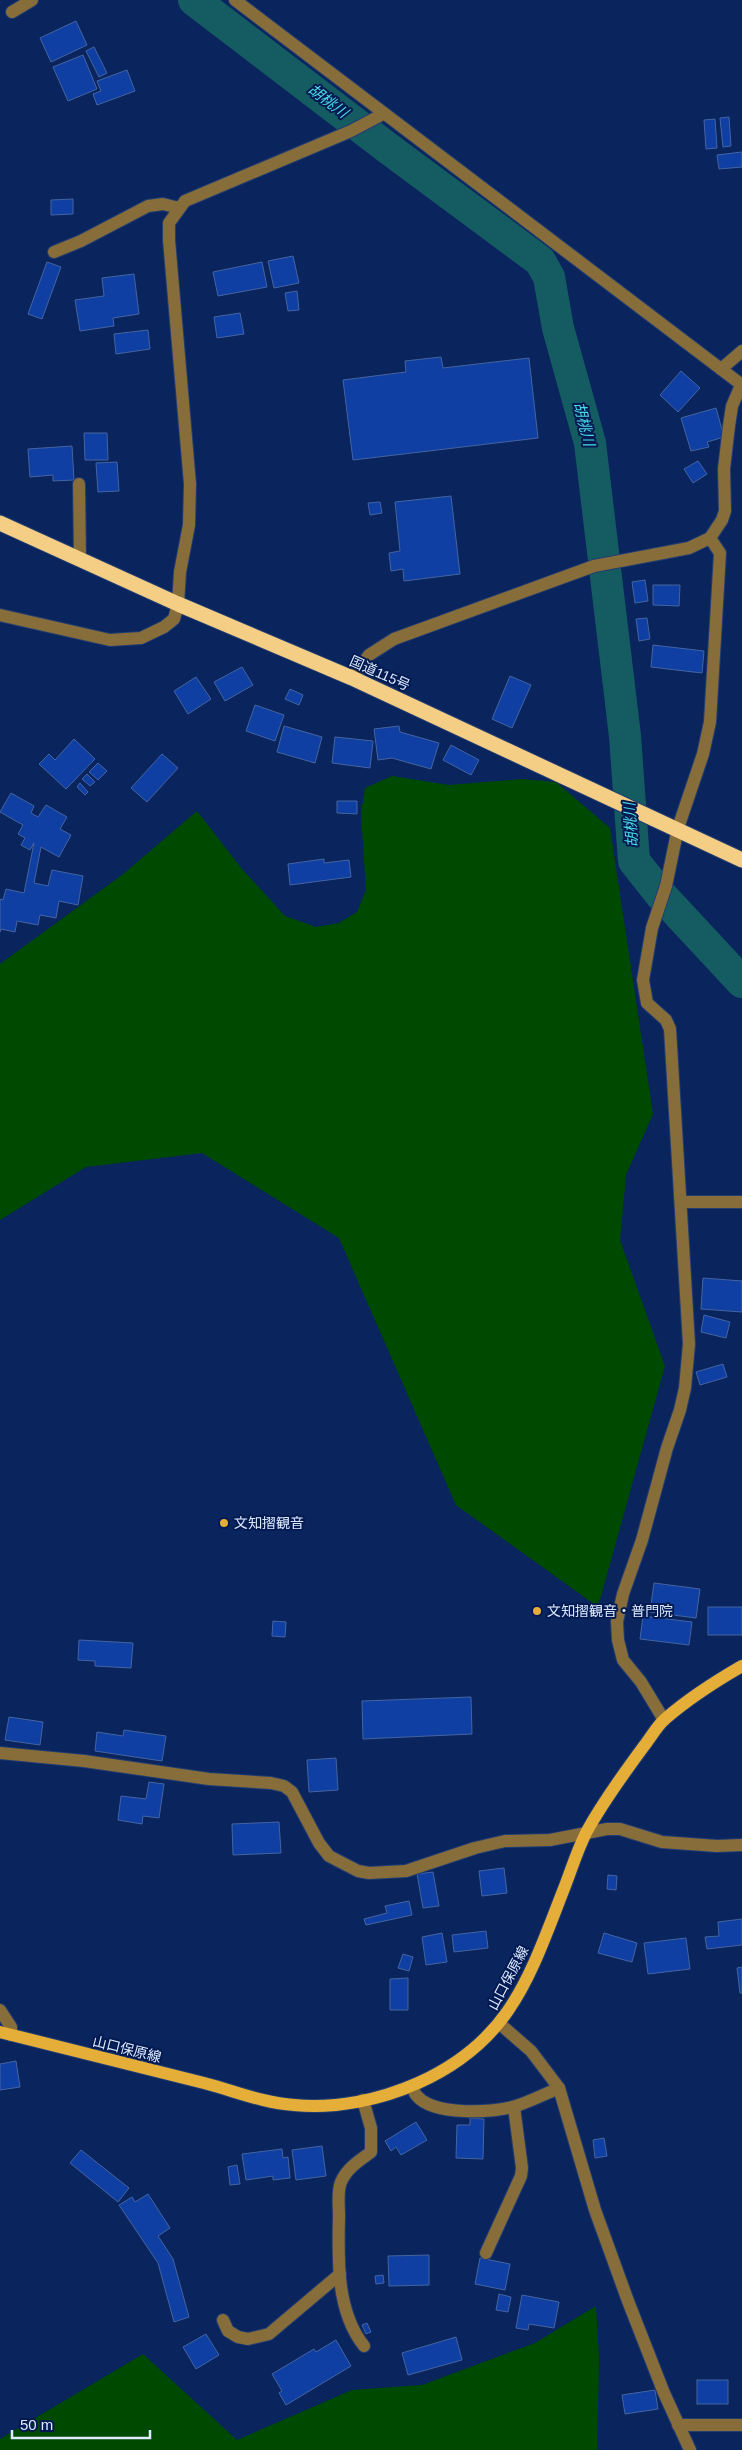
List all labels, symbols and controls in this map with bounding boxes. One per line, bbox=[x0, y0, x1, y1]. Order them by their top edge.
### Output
water label: 胡桃川 bbox=[305, 80, 353, 122]
water label: 胡桃川 bbox=[571, 400, 599, 450]
street label: 国道115号 bbox=[347, 653, 413, 693]
water label: 胡桃川 bbox=[620, 800, 641, 848]
place label: 文知摺観音 bbox=[234, 1515, 304, 1531]
marker: 文知摺観音 bbox=[218, 1517, 230, 1529]
place label: 文知摺観音・普門院 bbox=[547, 1603, 673, 1619]
marker: 文知摺観音・普門院 bbox=[531, 1605, 543, 1617]
street label: 山口保原線 bbox=[485, 1943, 531, 2013]
street label: 山口保原線 bbox=[91, 2033, 163, 2065]
scale bar bbox=[12, 2408, 150, 2440]
text: 50 m bbox=[20, 2416, 53, 2433]

